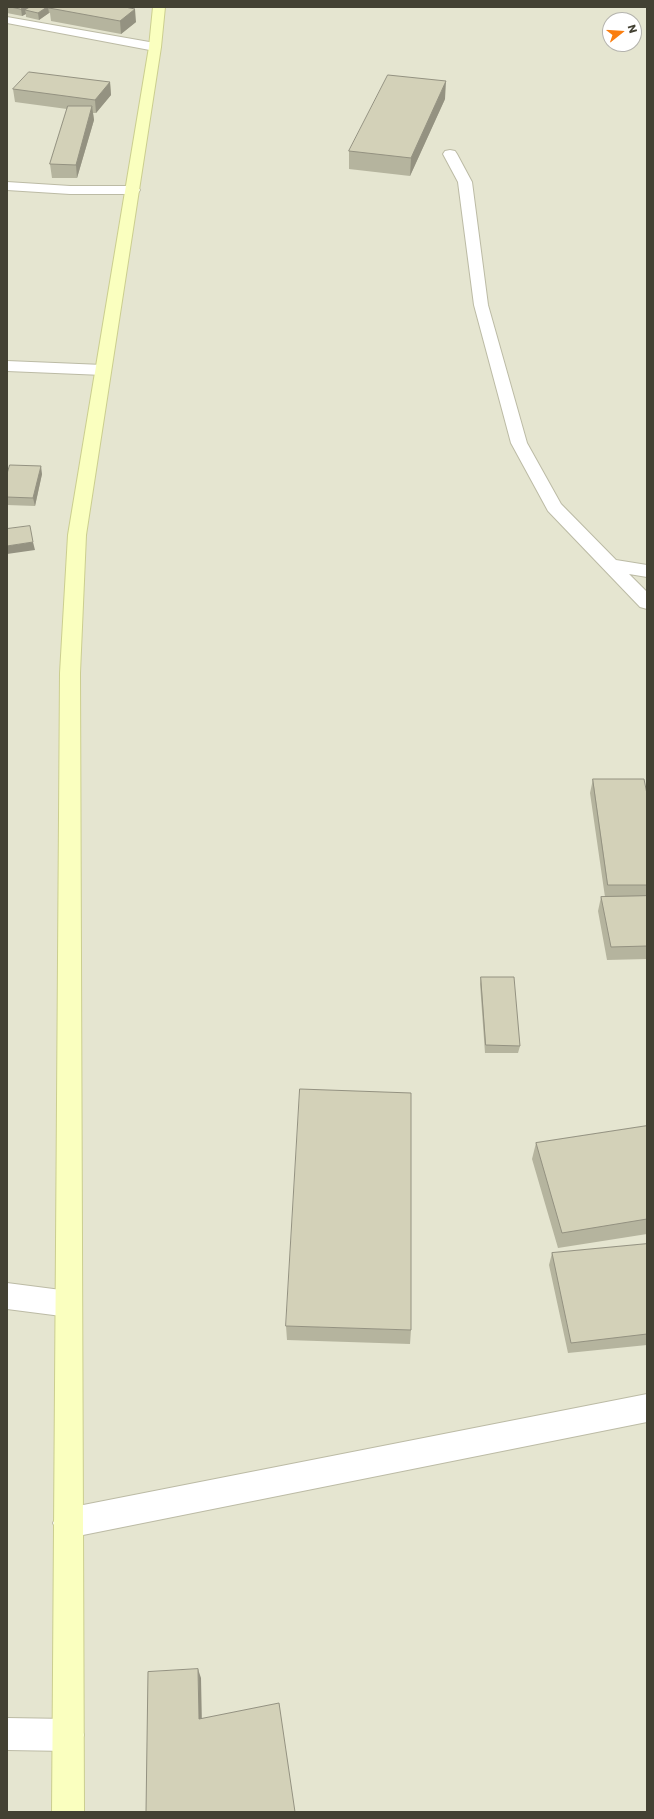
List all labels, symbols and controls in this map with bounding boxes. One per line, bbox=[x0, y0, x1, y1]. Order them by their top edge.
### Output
north arrow bbox=[602, 12, 642, 52]
text: N bbox=[624, 22, 641, 35]

